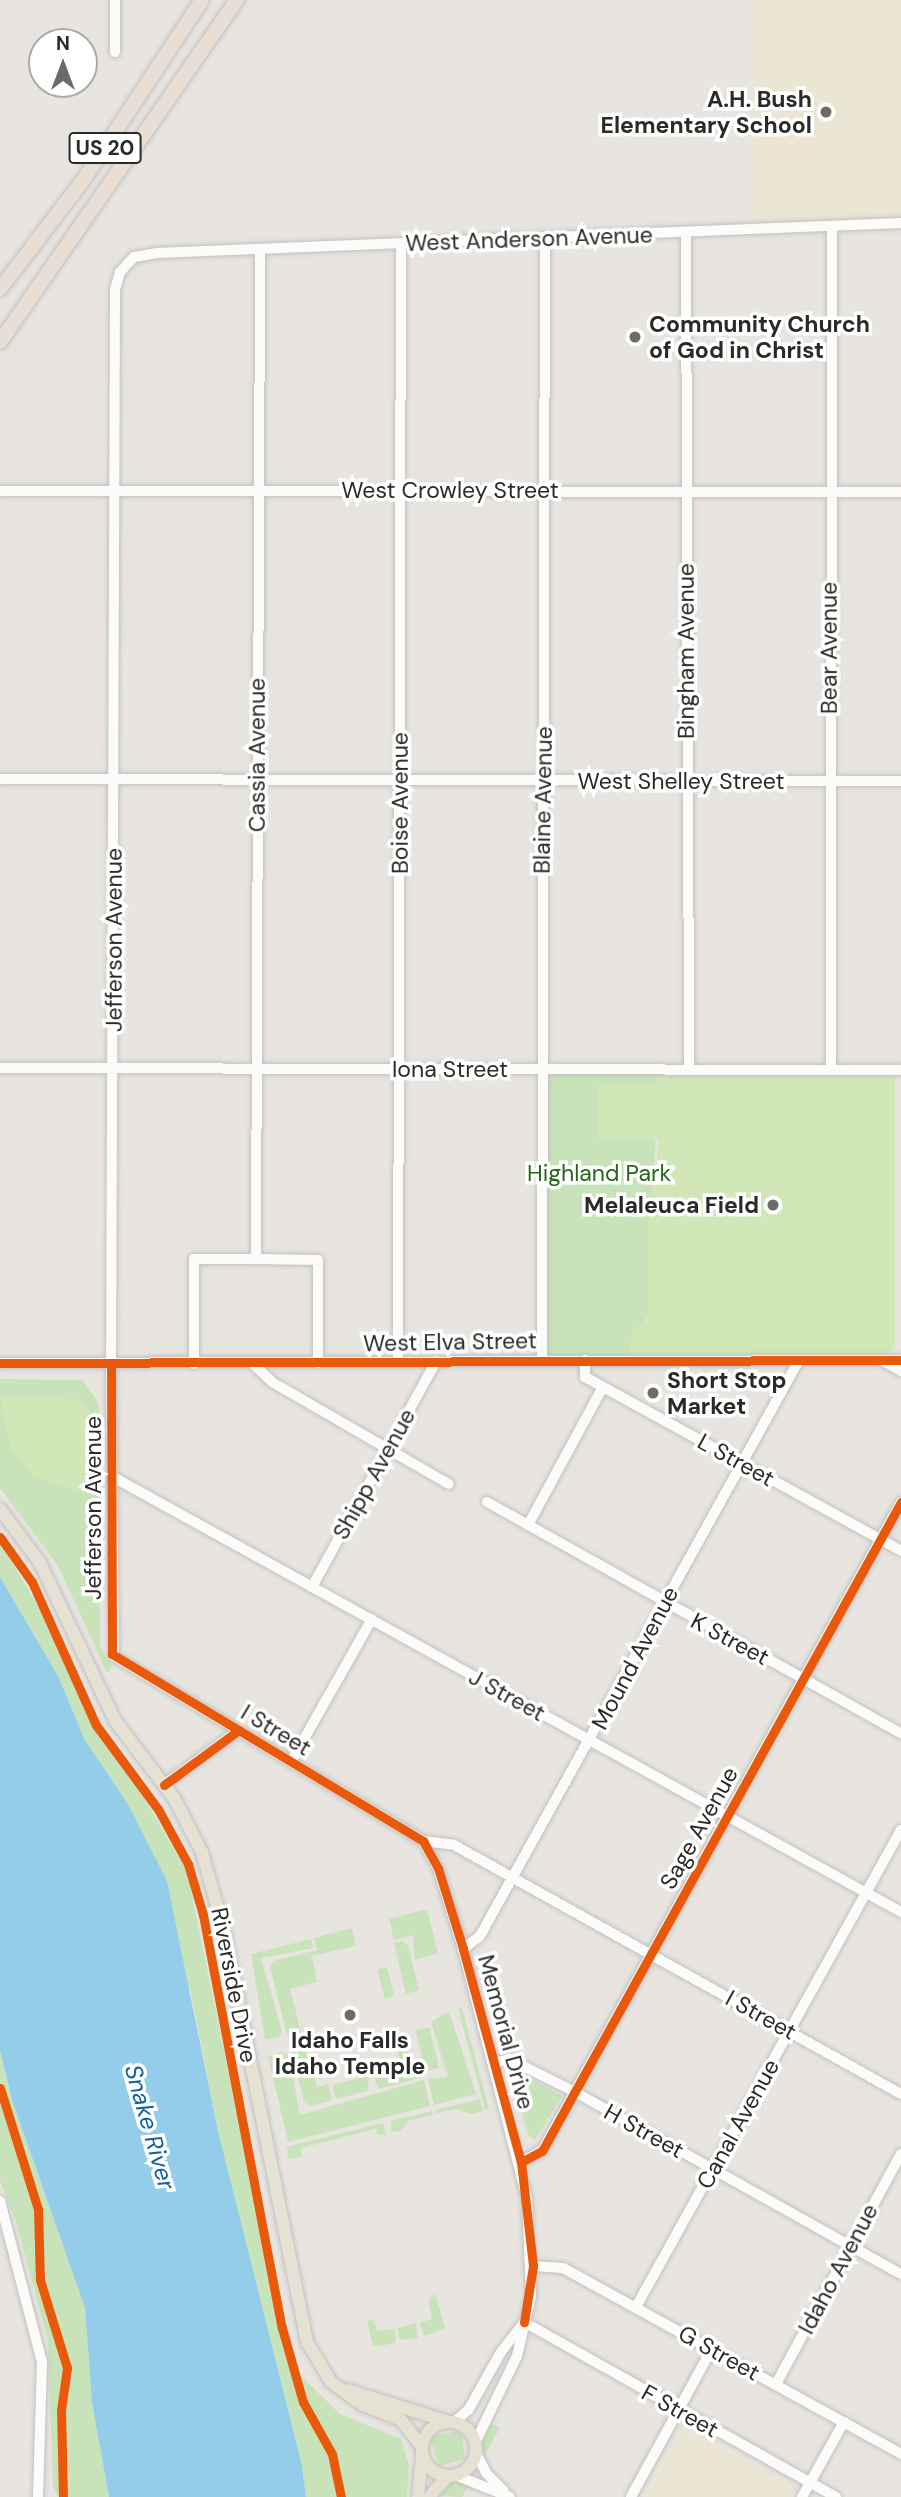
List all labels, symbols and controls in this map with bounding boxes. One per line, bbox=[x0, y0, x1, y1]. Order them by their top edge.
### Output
north arrow bbox=[28, 28, 98, 98]
text: N bbox=[56, 31, 70, 56]
place label: A.H. Bush Elementary School bbox=[601, 85, 812, 139]
marker: A.H. Bush Elementary School bbox=[818, 104, 834, 120]
road number: US 20 bbox=[68, 130, 142, 166]
street label: West Anderson Avenue bbox=[405, 221, 653, 257]
place label: Community Church of God in Christ bbox=[649, 310, 870, 364]
marker: Community Church of God in Christ bbox=[627, 329, 643, 345]
street label: West Crowley Street bbox=[341, 476, 559, 504]
street label: Bingham Avenue bbox=[672, 563, 700, 739]
street label: Bear Avenue bbox=[815, 582, 843, 714]
street label: Cassia Avenue bbox=[243, 678, 271, 832]
street label: Blaine Avenue bbox=[528, 726, 558, 874]
street label: Boise Avenue bbox=[386, 732, 414, 874]
street label: West Shelley Street bbox=[578, 767, 784, 795]
street label: Jefferson Avenue bbox=[100, 848, 128, 1032]
street label: Iona Street bbox=[392, 1055, 508, 1083]
park label: Highland Park bbox=[527, 1159, 671, 1187]
place label: Melaleuca Field bbox=[584, 1191, 759, 1219]
marker: Melaleuca Field bbox=[765, 1197, 781, 1213]
street label: West Elva Street bbox=[363, 1327, 537, 1357]
place label: Short Stop Market bbox=[667, 1366, 787, 1420]
marker: Short Stop Market bbox=[645, 1385, 661, 1401]
street label: Shipp Avenue bbox=[327, 1404, 421, 1544]
street label: Jefferson Avenue bbox=[79, 1416, 107, 1600]
street label: L Street bbox=[693, 1428, 779, 1492]
street label: Mound Avenue bbox=[586, 1582, 684, 1734]
street label: K Street bbox=[686, 1607, 774, 1671]
street label: J Street bbox=[464, 1663, 550, 1727]
street label: I Street bbox=[236, 1698, 316, 1762]
street label: Sage Avenue bbox=[654, 1762, 744, 1894]
street label: Riverside Drive bbox=[205, 1905, 263, 2065]
street label: Memorial Drive bbox=[472, 1952, 540, 2112]
street label: I Street bbox=[721, 1984, 801, 2046]
marker: Idaho Falls Idaho Temple bbox=[342, 2007, 358, 2023]
place label: Idaho Falls Idaho Temple bbox=[275, 2026, 425, 2080]
street label: Canal Avenue bbox=[691, 2054, 785, 2194]
water label: Snake River bbox=[118, 2061, 182, 2193]
street label: H Street bbox=[599, 2098, 689, 2164]
street label: Idaho Avenue bbox=[792, 2199, 884, 2339]
street label: G Street bbox=[674, 2319, 764, 2387]
street label: F Street bbox=[637, 2379, 723, 2443]

